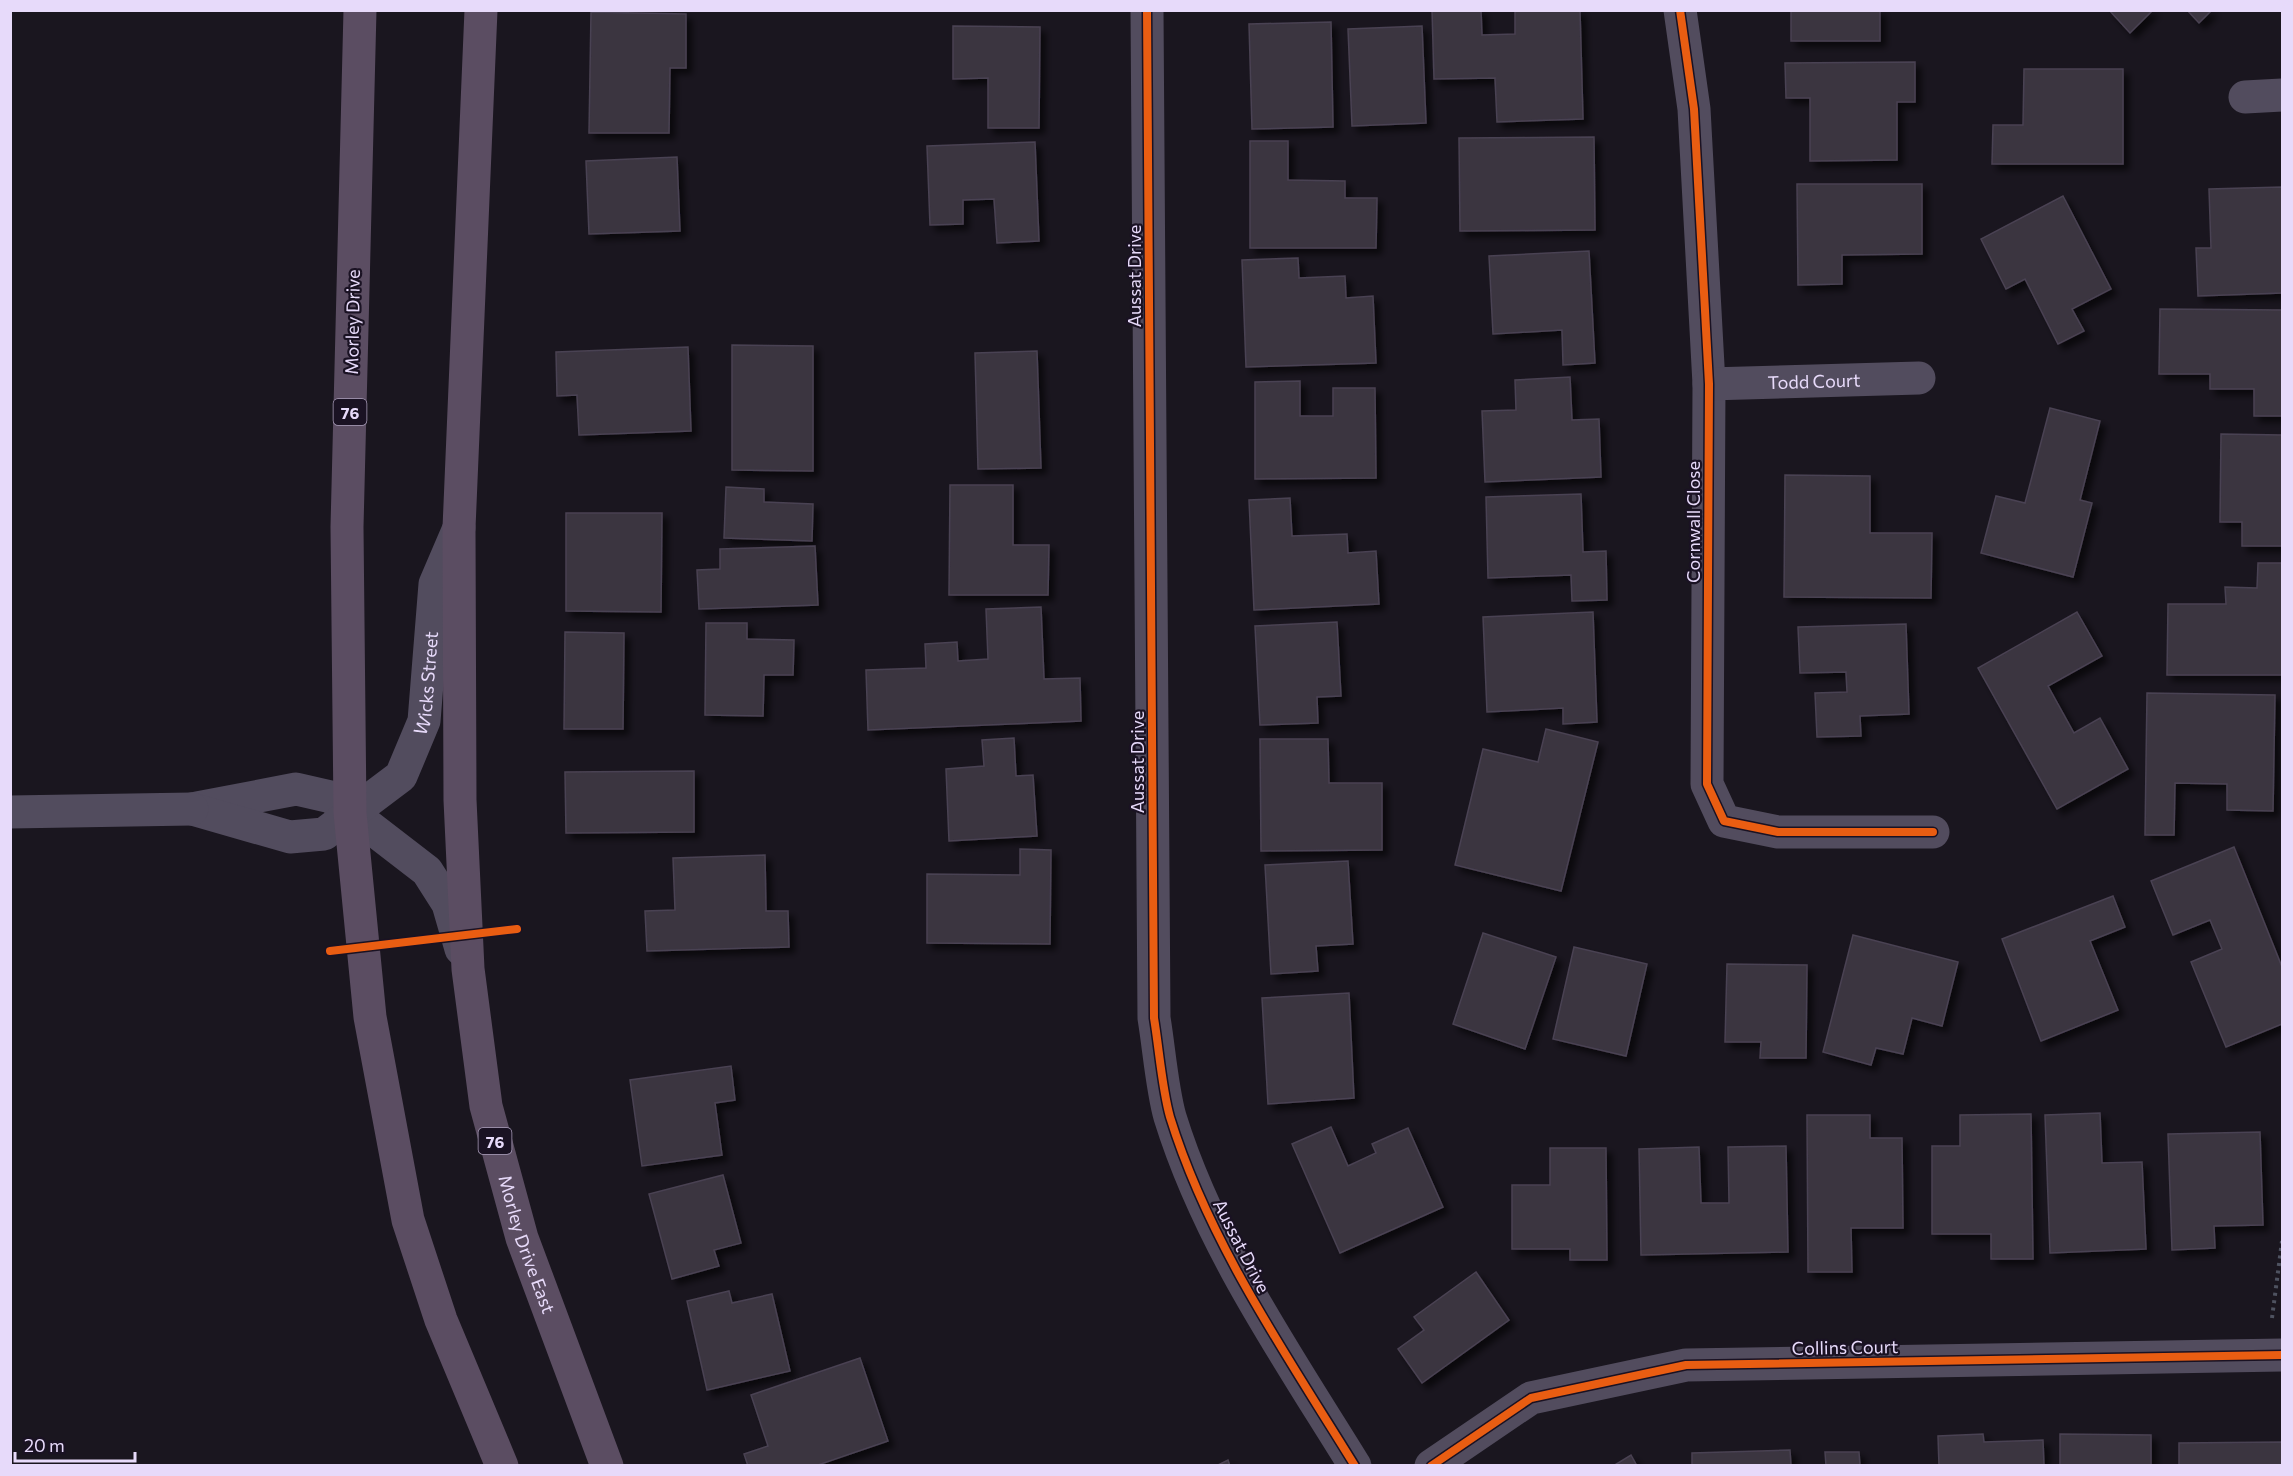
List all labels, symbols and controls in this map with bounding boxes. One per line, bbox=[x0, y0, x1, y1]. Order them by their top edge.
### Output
street label: Aussat Drive bbox=[1123, 225, 1145, 327]
street label: Morley Drive bbox=[340, 269, 364, 375]
street label: Todd Court bbox=[1767, 369, 1861, 393]
road number: 76 bbox=[334, 399, 366, 425]
street label: Cornwall Close bbox=[1682, 461, 1704, 583]
street label: Wicks Street bbox=[408, 630, 442, 738]
street label: Aussat Drive bbox=[1126, 711, 1148, 813]
road number: 76 bbox=[478, 1128, 512, 1154]
street label: Morley Drive East bbox=[494, 1173, 560, 1316]
street label: Aussat Drive bbox=[1209, 1195, 1275, 1297]
street label: Collins Court bbox=[1792, 1335, 1898, 1359]
scale bar bbox=[15, 1425, 135, 1463]
text: 20 m bbox=[24, 1434, 65, 1456]

